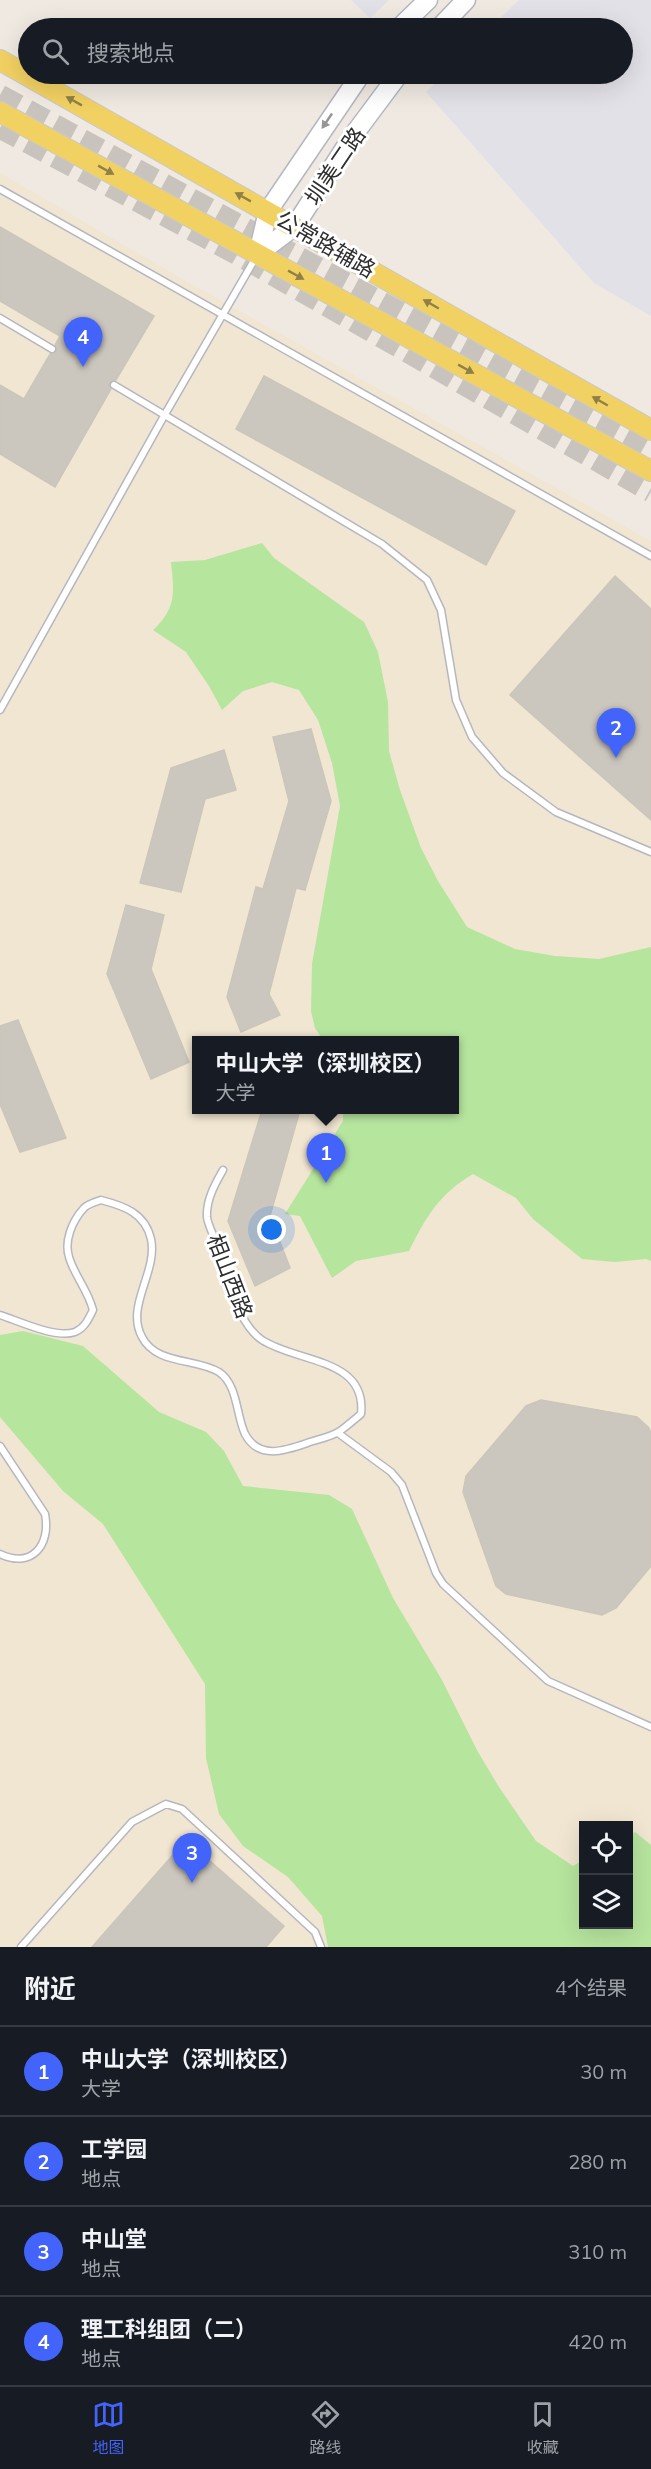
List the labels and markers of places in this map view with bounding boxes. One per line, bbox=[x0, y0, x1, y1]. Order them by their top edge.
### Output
pin: 4 bbox=[64, 318, 103, 367]
pin: 2 bbox=[596, 708, 636, 758]
pin: 1 bbox=[306, 1134, 346, 1183]
pin: 3 bbox=[172, 1834, 212, 1883]

